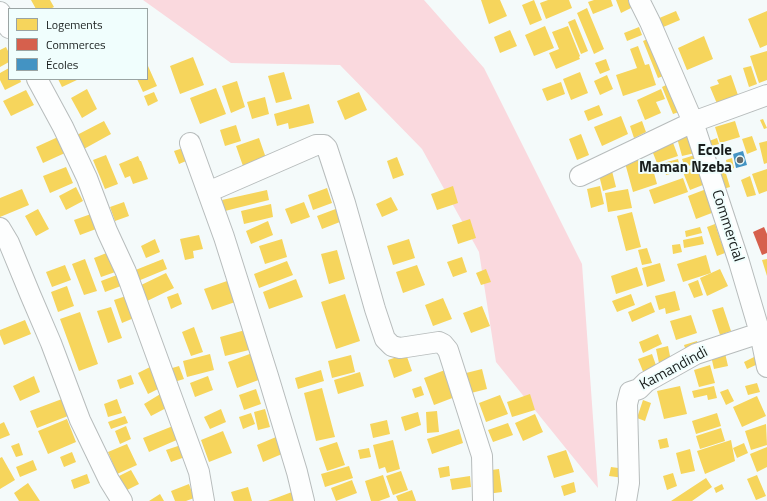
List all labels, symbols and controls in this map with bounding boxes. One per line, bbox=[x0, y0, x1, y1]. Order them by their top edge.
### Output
legend bbox=[8, 8, 148, 80]
text: Logements bbox=[46, 15, 103, 34]
text: Commerces bbox=[46, 35, 106, 54]
text: Écoles bbox=[46, 55, 78, 74]
place label: Ecole Maman Nzeba bbox=[639, 142, 732, 177]
marker: Ecole Maman Nzeba bbox=[735, 155, 745, 165]
street label: Commercial bbox=[707, 188, 747, 264]
street label: Kamandindi bbox=[637, 344, 711, 394]

